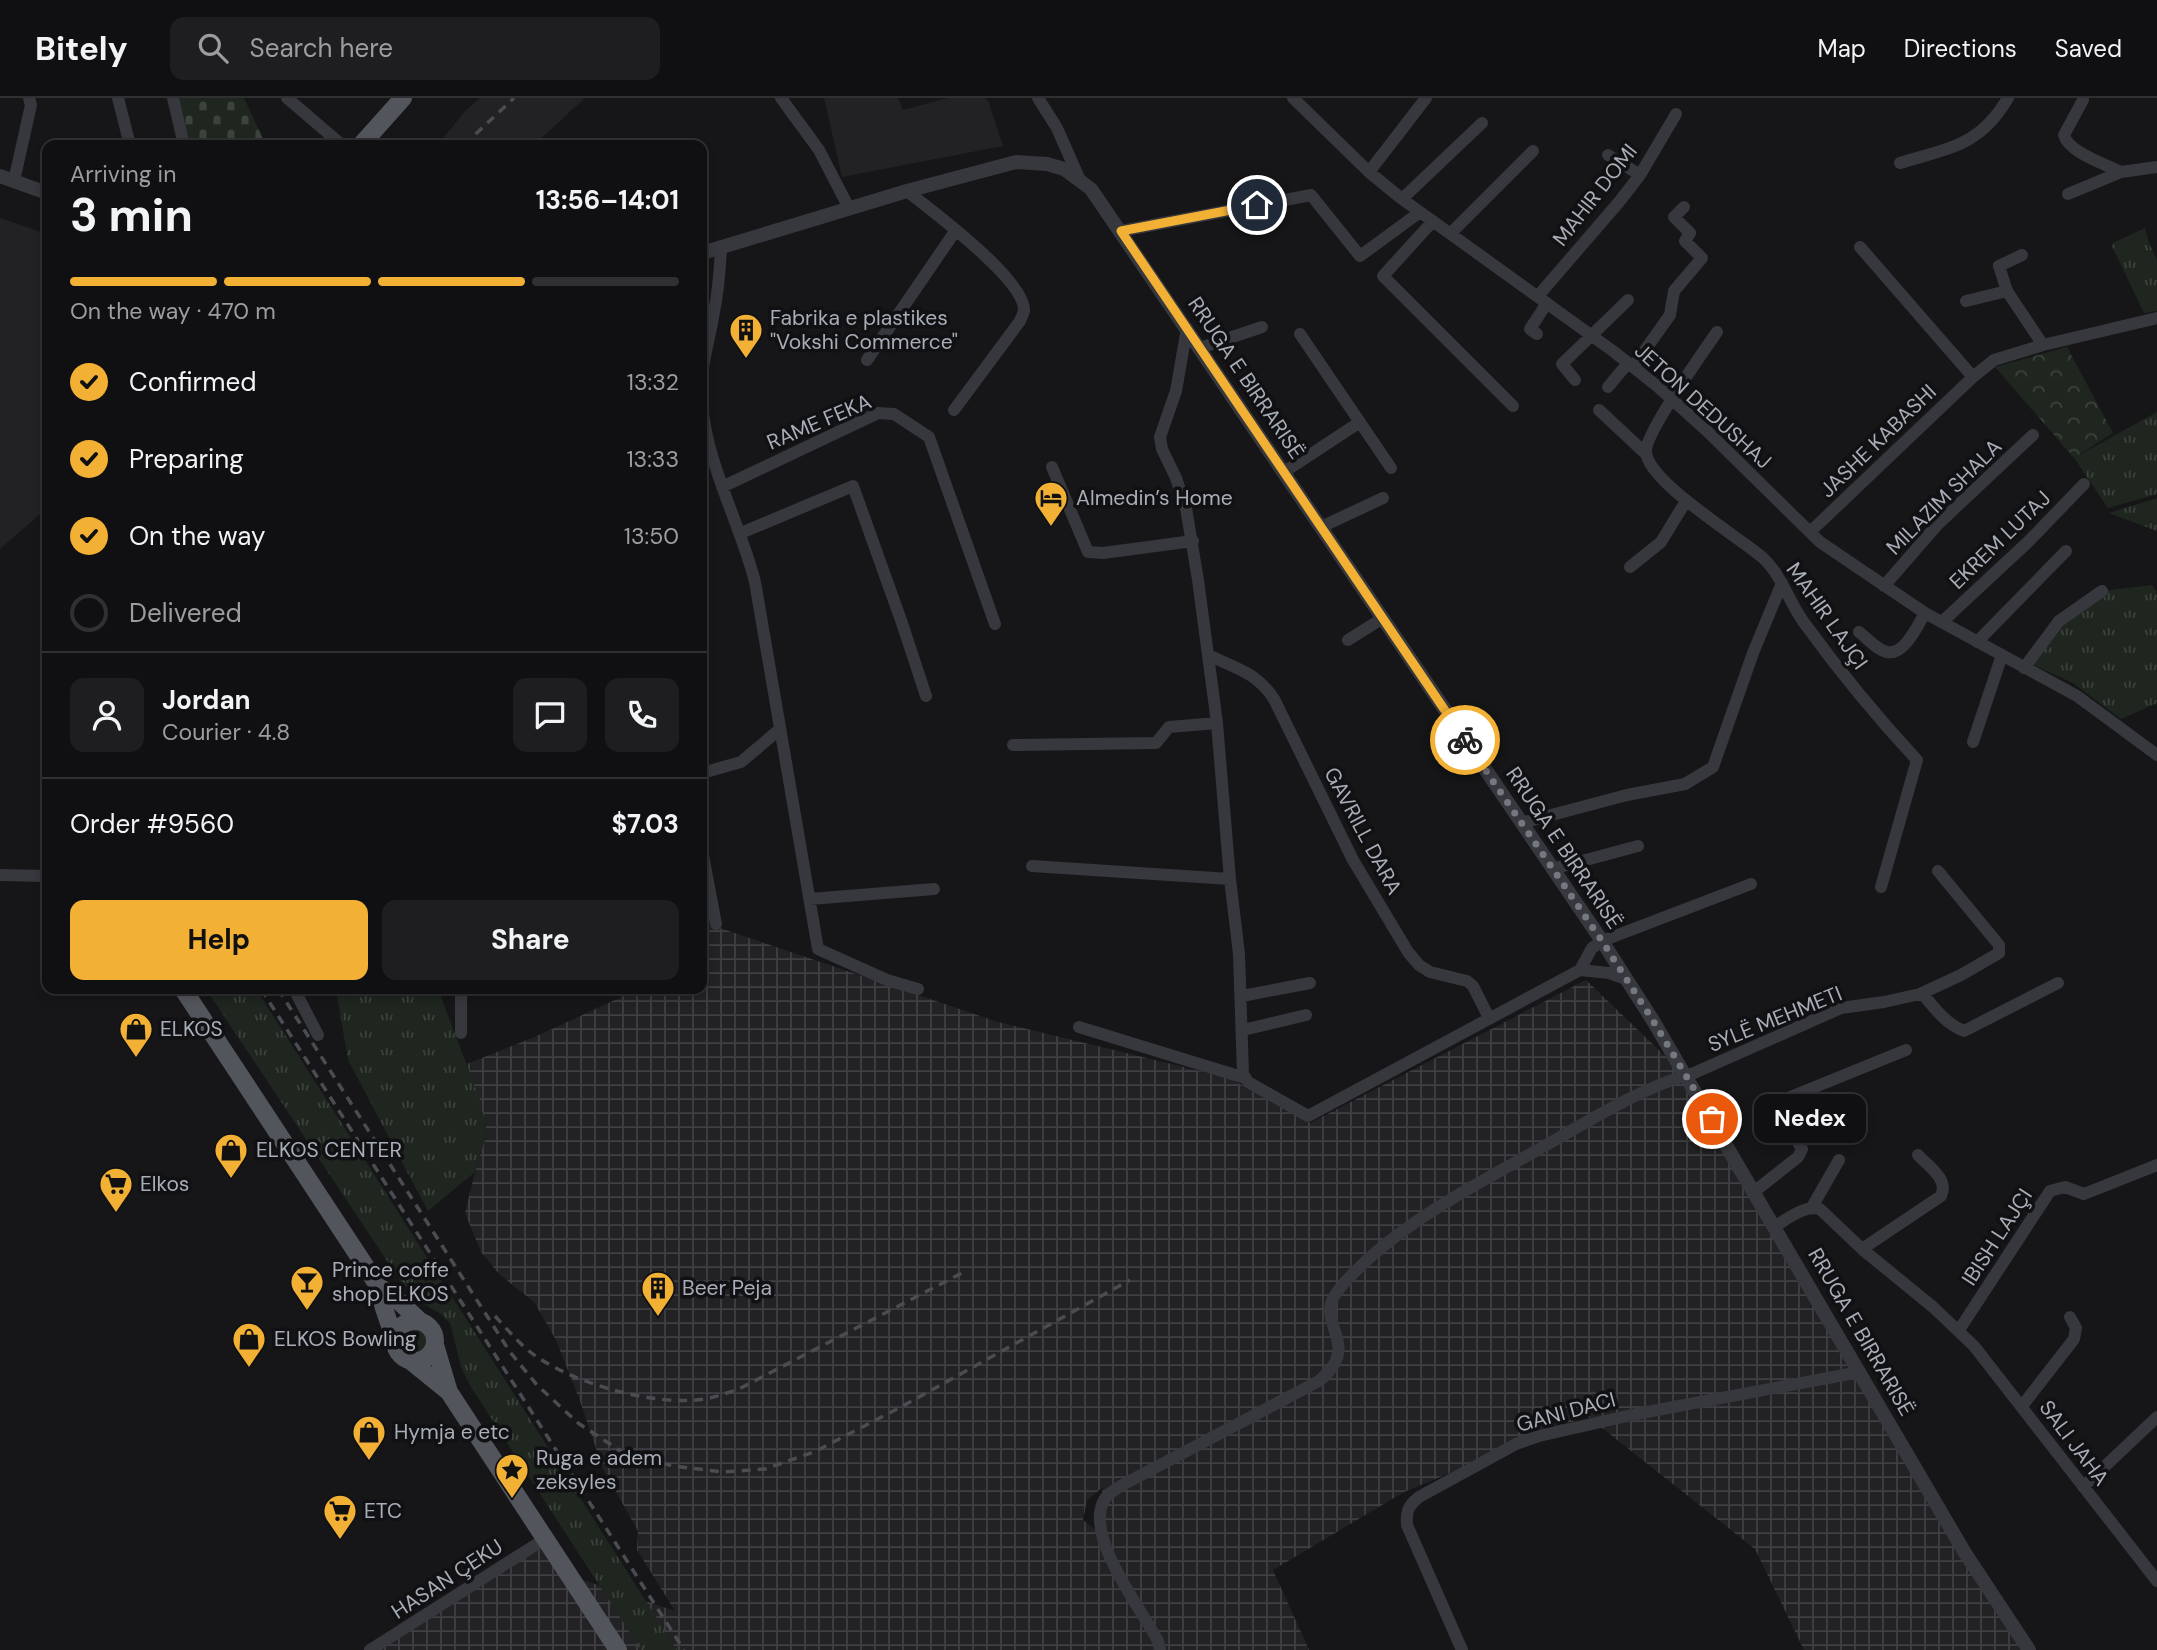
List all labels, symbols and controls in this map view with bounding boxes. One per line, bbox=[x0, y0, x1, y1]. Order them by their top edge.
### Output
search box bbox=[170, 17, 660, 80]
text: Bitely bbox=[35, 27, 128, 70]
icon: search bbox=[194, 29, 232, 67]
text: Search here bbox=[250, 31, 393, 65]
text: Map bbox=[1818, 33, 1866, 64]
text: Directions bbox=[1904, 33, 2017, 64]
text: Saved bbox=[2055, 33, 2122, 64]
street label: MAHIR DOMI bbox=[1546, 138, 1644, 252]
text: Arriving in bbox=[70, 159, 176, 189]
pin bbox=[1227, 175, 1287, 235]
text: 13:56–14:01 bbox=[536, 183, 679, 217]
text: 3 min bbox=[70, 185, 193, 245]
icon: home bbox=[1238, 186, 1276, 224]
street label: RRUGA E BIRRARISË bbox=[1181, 292, 1311, 464]
text: On the way · 470 m bbox=[70, 296, 276, 326]
place label: Fabrika e plastikes "Vokshi Commerce" bbox=[770, 304, 958, 356]
building icon: Fabrika e plastikes "Vokshi Commerce" bbox=[727, 311, 765, 360]
street label: JETON DEDUSHAJ bbox=[1629, 337, 1777, 475]
icon: check bbox=[70, 363, 108, 401]
text: Confirmed bbox=[129, 365, 256, 399]
text: 13:32 bbox=[627, 367, 679, 397]
street label: JASHE KABASHI bbox=[1814, 378, 1942, 504]
street label: RAME FEKA bbox=[763, 387, 876, 457]
street label: MILAZIM SHALA bbox=[1880, 433, 2008, 561]
icon: check bbox=[70, 440, 108, 478]
text: Preparing bbox=[129, 442, 244, 476]
text: 13:33 bbox=[626, 444, 679, 474]
hotel icon: Almedin’s Home bbox=[1032, 479, 1070, 528]
place label: Almedin’s Home bbox=[1076, 484, 1233, 512]
street label: EKREM LUTAJ bbox=[1943, 485, 2057, 595]
icon: check bbox=[70, 517, 108, 555]
text: On the way bbox=[129, 519, 265, 553]
text: 13:50 bbox=[624, 521, 679, 551]
street label: MAHIR LAJÇI bbox=[1780, 557, 1874, 675]
text: Delivered bbox=[129, 596, 242, 630]
button: person bbox=[70, 678, 144, 752]
button: chat bbox=[513, 678, 587, 752]
button: phone bbox=[605, 678, 679, 752]
text: Jordan bbox=[162, 683, 251, 717]
courier bbox=[1430, 705, 1500, 775]
text: Courier · 4.8 bbox=[162, 717, 290, 747]
icon: bike bbox=[1446, 721, 1484, 759]
street label: GAVRILL DARA bbox=[1318, 762, 1408, 900]
street label: RRUGA E BIRRARISË bbox=[1499, 762, 1629, 934]
text: Order #9560 bbox=[70, 807, 234, 841]
text: $7.03 bbox=[611, 807, 679, 841]
button: Help bbox=[70, 900, 368, 980]
button: Share bbox=[382, 900, 679, 980]
street label: SYLË MEHMETI bbox=[1704, 979, 1846, 1059]
shop icon: ELKOS bbox=[117, 1010, 155, 1059]
place label: ELKOS bbox=[160, 1015, 223, 1043]
pin bbox=[1682, 1089, 1742, 1149]
callout: Nedex bbox=[1754, 1094, 1866, 1144]
icon: bag bbox=[1693, 1100, 1731, 1138]
text: Nedex bbox=[1774, 1103, 1846, 1133]
shop icon: ELKOS CENTER bbox=[212, 1131, 250, 1180]
place label: ELKOS CENTER bbox=[256, 1136, 402, 1164]
supermarket icon: Elkos bbox=[97, 1165, 135, 1214]
place label: Elkos bbox=[140, 1170, 189, 1198]
street label: IBISH LAJÇI bbox=[1955, 1183, 2039, 1291]
street label: RRUGA E BIRRARISË bbox=[1801, 1243, 1921, 1421]
place label: Prince coffe shop ELKOS bbox=[332, 1256, 449, 1308]
bar icon: Prince coffe shop ELKOS bbox=[288, 1263, 326, 1312]
building icon: Beer Peja bbox=[639, 1269, 677, 1318]
place label: Beer Peja bbox=[682, 1274, 772, 1302]
shop icon: ELKOS Bowling bbox=[230, 1320, 268, 1369]
place label: ELKOS Bowling bbox=[274, 1325, 417, 1353]
street label: GANI DACI bbox=[1513, 1385, 1619, 1439]
street label: SALI JAHA bbox=[2033, 1395, 2115, 1491]
shop icon: Hymja e etc bbox=[350, 1413, 388, 1462]
place label: Hymja e etc bbox=[394, 1418, 510, 1446]
place label: Ruga e adem zeksyles bbox=[536, 1444, 662, 1496]
place icon: Ruga e adem zeksyles bbox=[493, 1451, 531, 1500]
supermarket icon: ETC bbox=[321, 1492, 359, 1541]
place label: ETC bbox=[364, 1497, 402, 1525]
street label: HASAN ÇEKU bbox=[386, 1533, 508, 1625]

